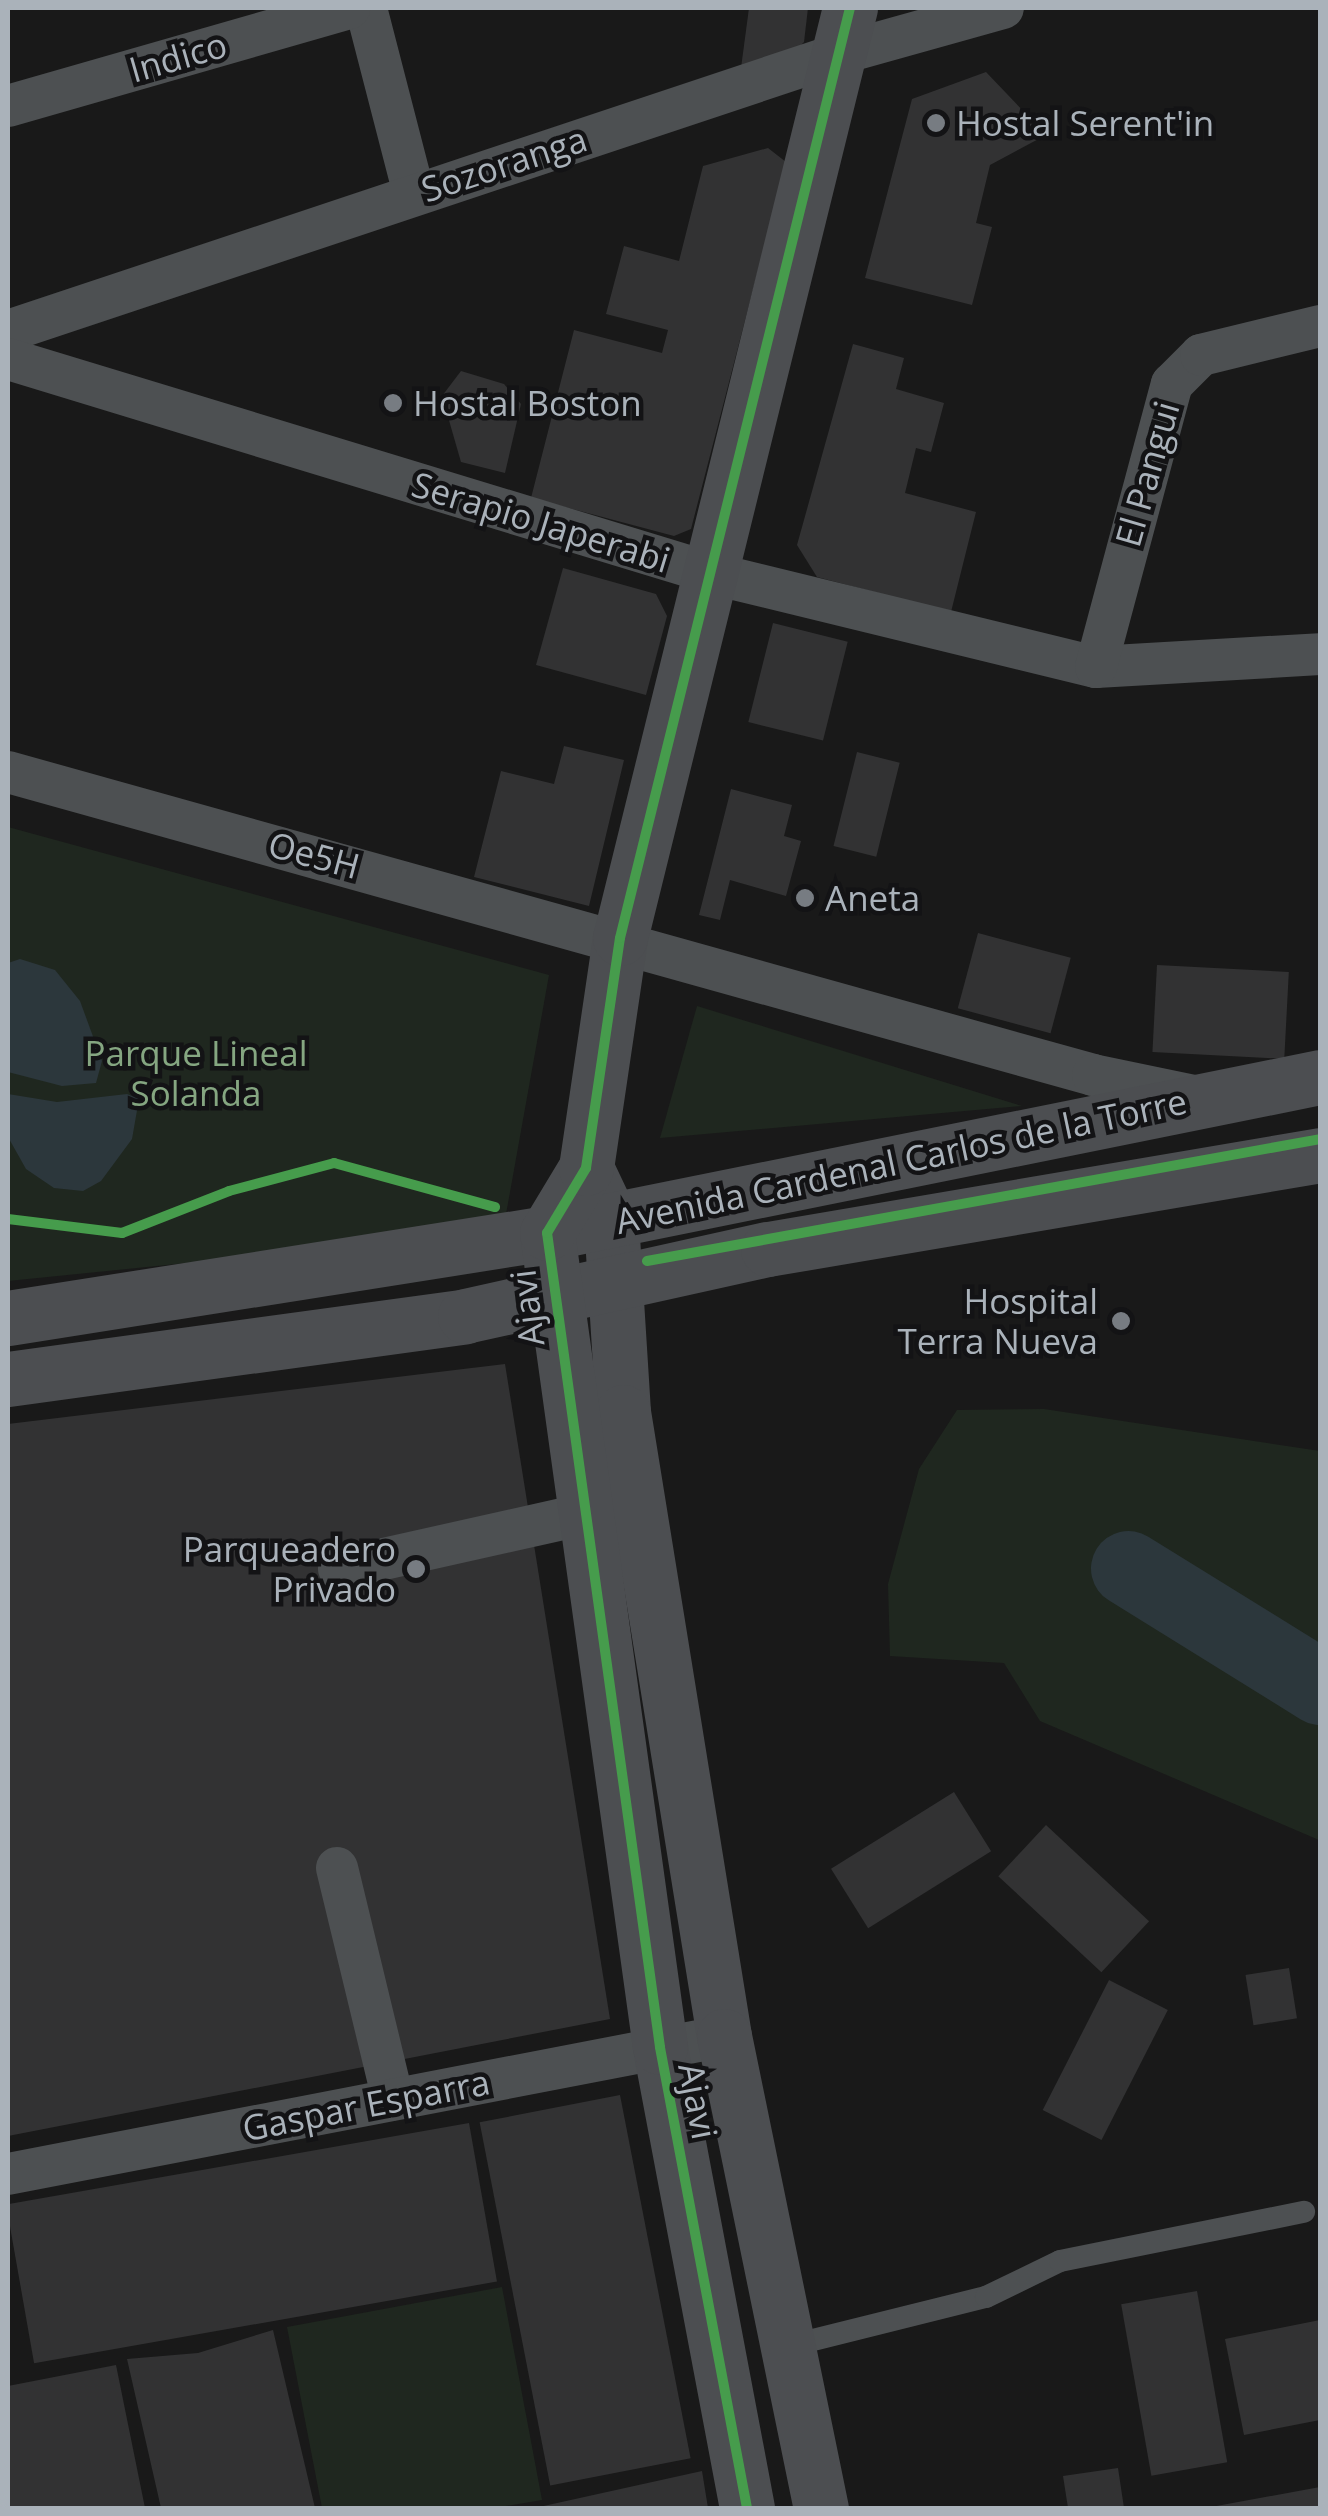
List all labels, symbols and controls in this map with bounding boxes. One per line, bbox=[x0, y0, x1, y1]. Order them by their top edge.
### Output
street label: Indico bbox=[124, 23, 232, 91]
place label: Hostal Serent'in bbox=[956, 102, 1214, 144]
marker: Hostal Serent'in bbox=[925, 112, 947, 134]
street label: Sozoranga bbox=[416, 118, 592, 210]
place label: Hostal Boston bbox=[413, 382, 642, 424]
marker: Hostal Boston bbox=[382, 392, 404, 414]
street label: El Pangui bbox=[1106, 397, 1188, 551]
street label: Serapio Japerabi bbox=[407, 463, 675, 581]
street label: Oe5H bbox=[264, 823, 364, 887]
place label: Aneta bbox=[825, 877, 920, 919]
marker: Aneta bbox=[794, 887, 816, 909]
park label: Parque Lineal Solanda bbox=[85, 1032, 307, 1114]
street label: Avenida Cardenal Carlos de la Torre bbox=[612, 1080, 1190, 1242]
street label: Ajavi bbox=[501, 1267, 553, 1349]
place label: Hospital Terra Nueva bbox=[898, 1280, 1098, 1362]
marker: Hospital Terra Nueva bbox=[1108, 1308, 1134, 1334]
place label: Parqueadero Privado bbox=[183, 1528, 396, 1610]
marker: Parqueadero Privado bbox=[405, 1558, 427, 1580]
street label: Ajavi bbox=[670, 2059, 726, 2143]
street label: Gaspar Esparra bbox=[239, 2060, 493, 2150]

